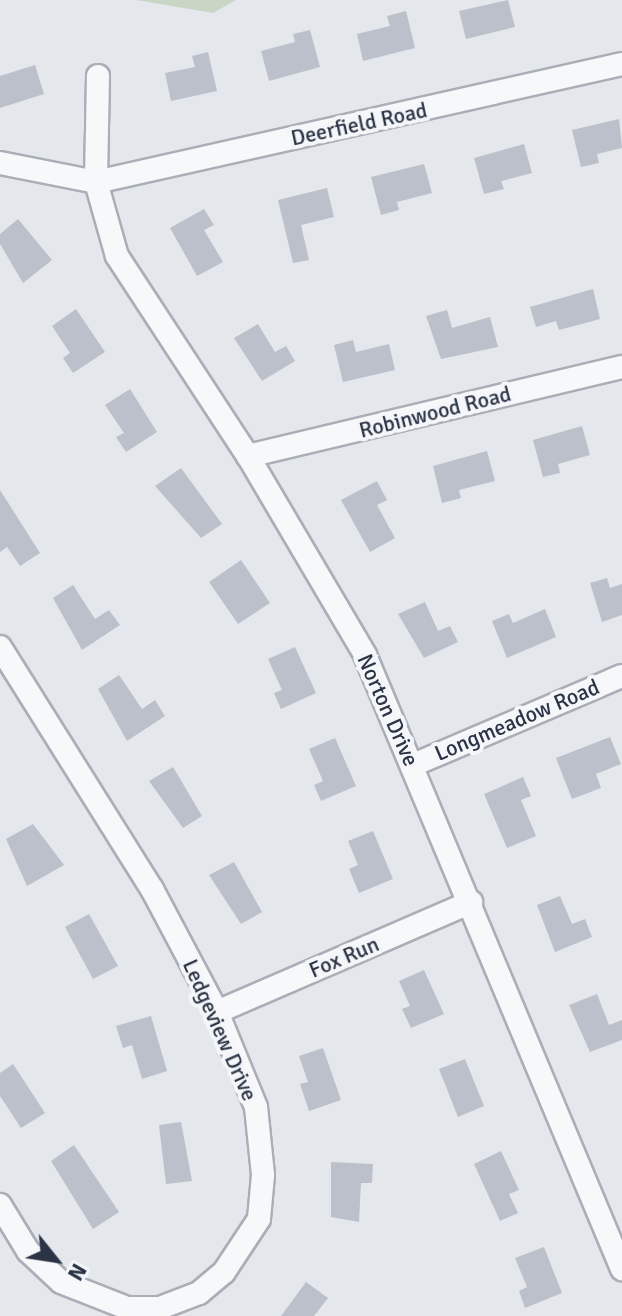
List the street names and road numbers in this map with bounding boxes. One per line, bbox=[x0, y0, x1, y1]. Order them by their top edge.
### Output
street label: Deerfield Road bbox=[288, 97, 430, 151]
street label: Robinwood Road bbox=[356, 380, 514, 444]
street label: Norton Drive bbox=[352, 650, 424, 770]
street label: Longmeadow Road bbox=[431, 673, 603, 767]
street label: Fox Run bbox=[305, 930, 383, 984]
street label: Ledgeview Drive bbox=[177, 955, 263, 1105]

